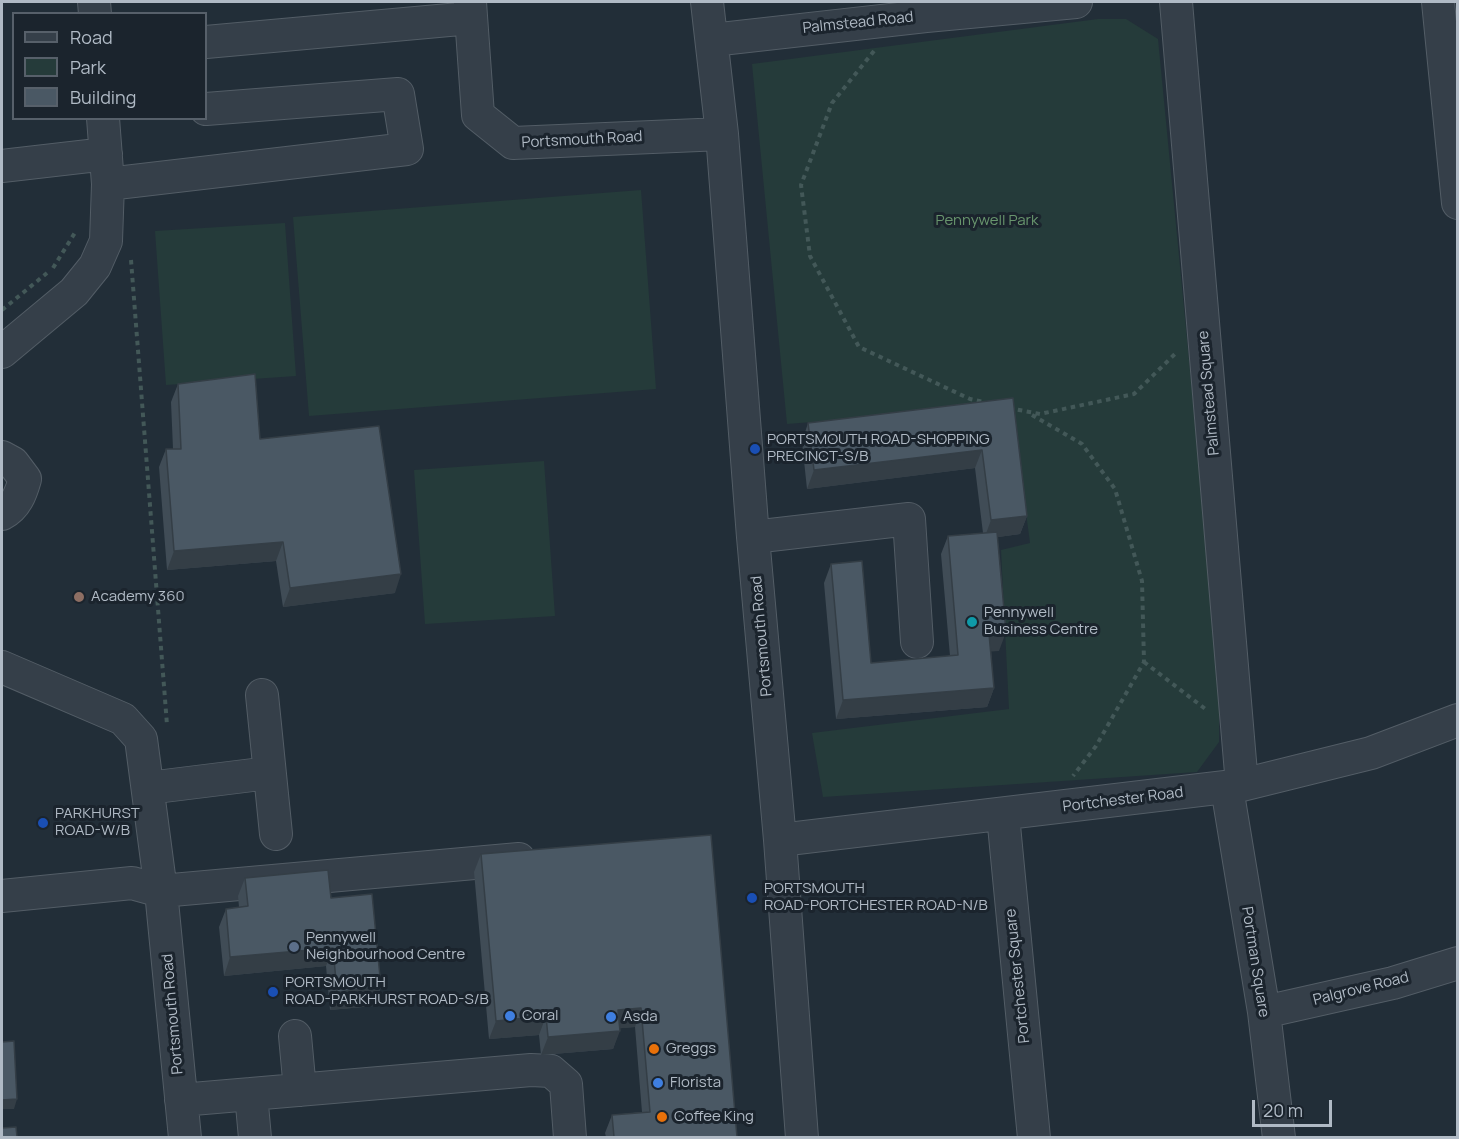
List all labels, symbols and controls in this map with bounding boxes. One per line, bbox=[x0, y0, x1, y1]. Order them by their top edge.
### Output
street label: Palmstead Road bbox=[802, 8, 914, 38]
legend bbox=[12, 12, 207, 120]
text: Road bbox=[70, 25, 113, 49]
text: Park bbox=[70, 55, 106, 79]
text: Building bbox=[70, 85, 136, 109]
street label: Portsmouth Road bbox=[521, 128, 643, 152]
park label: Pennywell Park bbox=[936, 212, 1038, 230]
street label: Palmstead Square bbox=[1195, 330, 1223, 456]
place label: PORTSMOUTH ROAD-SHOPPING PRECINCT-S/B bbox=[767, 431, 989, 466]
marker: PORTSMOUTH ROAD-SHOPPING PRECINCT-S/B bbox=[748, 442, 762, 456]
street label: Portsmouth Road bbox=[748, 575, 776, 697]
place label: Academy 360 bbox=[91, 588, 185, 606]
marker: Academy 360 bbox=[72, 590, 86, 604]
place label: Pennywell Business Centre bbox=[984, 604, 1098, 639]
marker: Pennywell Business Centre bbox=[965, 615, 979, 629]
street label: Portchester Road bbox=[1062, 784, 1184, 816]
place label: PARKHURST ROAD-W/B bbox=[55, 805, 140, 840]
marker: PARKHURST ROAD-W/B bbox=[36, 816, 50, 830]
place label: PORTSMOUTH ROAD-PORTCHESTER ROAD-N/B bbox=[764, 880, 988, 915]
marker: PORTSMOUTH ROAD-PORTCHESTER ROAD-N/B bbox=[745, 891, 759, 905]
street label: Portman Square bbox=[1237, 905, 1273, 1019]
street label: Portchester Square bbox=[1002, 908, 1034, 1044]
place label: Pennywell Neighbourhood Centre bbox=[306, 929, 465, 964]
marker: Pennywell Neighbourhood Centre bbox=[287, 940, 301, 954]
street label: Portsmouth Road bbox=[159, 953, 187, 1075]
street label: Palgrove Road bbox=[1311, 968, 1411, 1010]
place label: PORTSMOUTH ROAD-PARKHURST ROAD-S/B bbox=[285, 974, 489, 1009]
marker: PORTSMOUTH ROAD-PARKHURST ROAD-S/B bbox=[266, 985, 280, 999]
place label: Coral bbox=[522, 1007, 559, 1025]
place label: Asda bbox=[623, 1008, 658, 1026]
marker: Coral bbox=[503, 1009, 517, 1023]
marker: Asda bbox=[604, 1010, 618, 1024]
place label: Greggs bbox=[666, 1040, 716, 1058]
marker: Greggs bbox=[647, 1042, 661, 1056]
place label: Florista bbox=[670, 1074, 721, 1092]
marker: Florista bbox=[651, 1076, 665, 1090]
scale bar bbox=[1255, 1088, 1334, 1126]
text: 20 m bbox=[1263, 1098, 1303, 1122]
place label: Coffee King bbox=[674, 1108, 754, 1126]
marker: Coffee King bbox=[655, 1110, 669, 1124]

